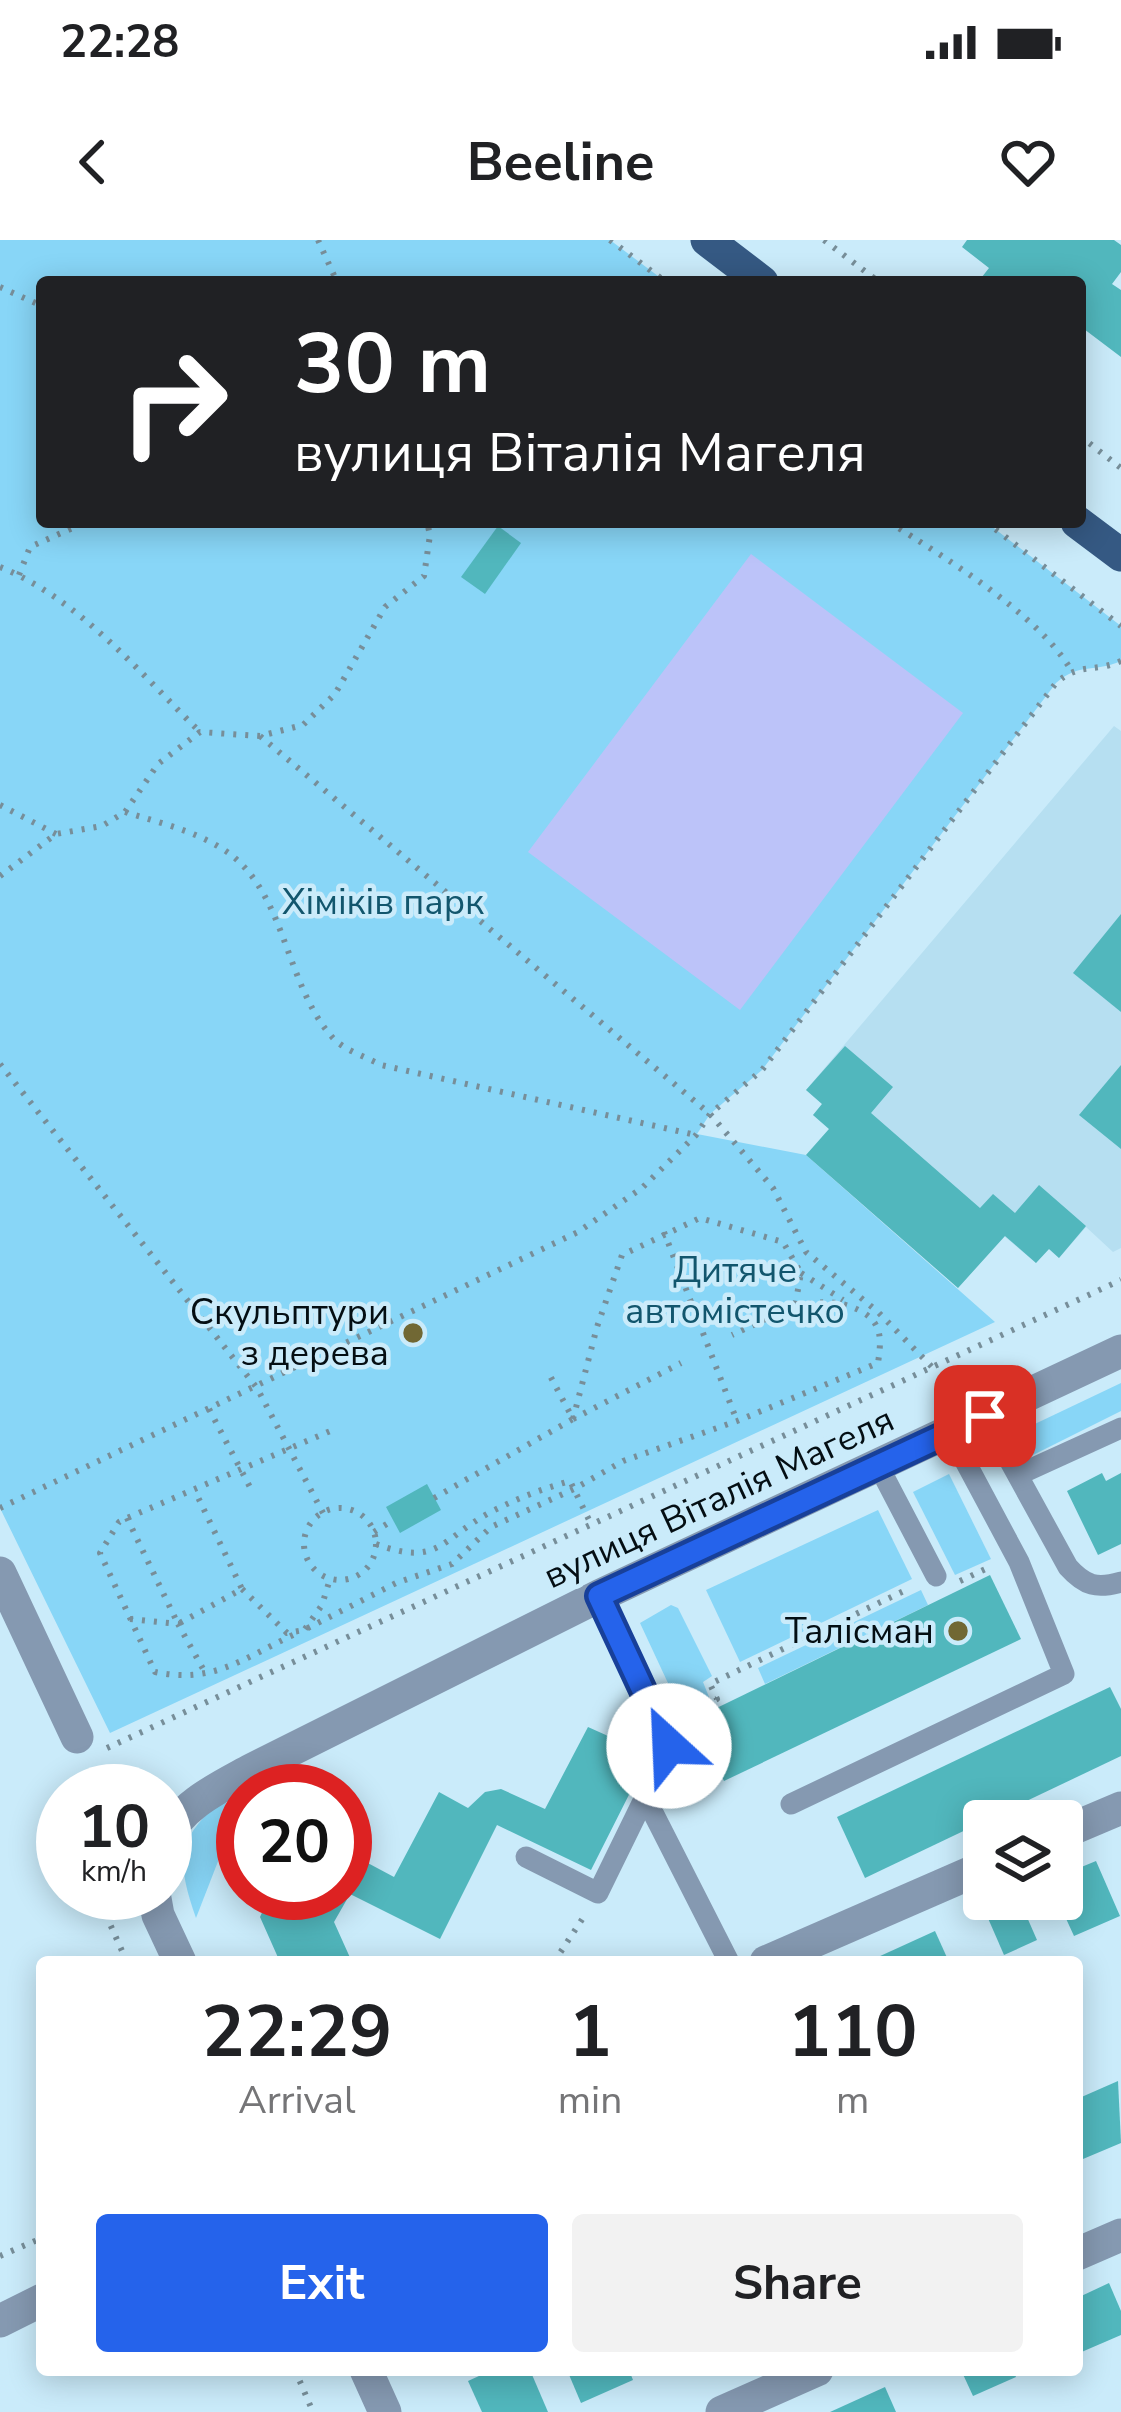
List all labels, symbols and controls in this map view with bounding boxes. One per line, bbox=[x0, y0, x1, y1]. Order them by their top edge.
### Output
text: 22:28 bbox=[60, 12, 179, 73]
text: Beeline bbox=[467, 125, 654, 199]
icon: back bbox=[60, 129, 126, 195]
icon: heart bbox=[995, 129, 1061, 195]
text: 30 m bbox=[294, 307, 491, 422]
icon: right bbox=[96, 324, 252, 480]
text: вулиця Віталія Магеля bbox=[294, 416, 866, 490]
park label: Хіміків парк bbox=[282, 878, 484, 927]
park label: Дитяче автомістечко bbox=[625, 1246, 845, 1336]
place label: Скульптури з дерева bbox=[190, 1288, 389, 1378]
marker: Скульптури з дерева bbox=[400, 1320, 426, 1346]
pin bbox=[934, 1365, 1036, 1467]
icon: arrive bbox=[952, 1383, 1018, 1449]
street label: вулиця Віталія Магеля bbox=[536, 1395, 902, 1601]
place label: Талісман bbox=[785, 1607, 934, 1656]
marker: Талісман bbox=[945, 1618, 971, 1644]
position arrow bbox=[606, 1683, 732, 1809]
speed limit sign: 20 bbox=[216, 1764, 372, 1920]
text: 10 bbox=[78, 1786, 150, 1868]
map controls bbox=[963, 1800, 1083, 1920]
button: layers bbox=[963, 1800, 1083, 1920]
text: km/h bbox=[81, 1851, 147, 1892]
text: 22:29 bbox=[202, 1983, 392, 2081]
text: 1 bbox=[568, 1983, 612, 2081]
text: 110 bbox=[788, 1983, 917, 2081]
text: Arrival bbox=[238, 2074, 356, 2127]
text: min bbox=[558, 2074, 622, 2127]
text: m bbox=[836, 2074, 869, 2127]
button: Exit bbox=[96, 2214, 548, 2352]
button: Share bbox=[572, 2214, 1023, 2352]

